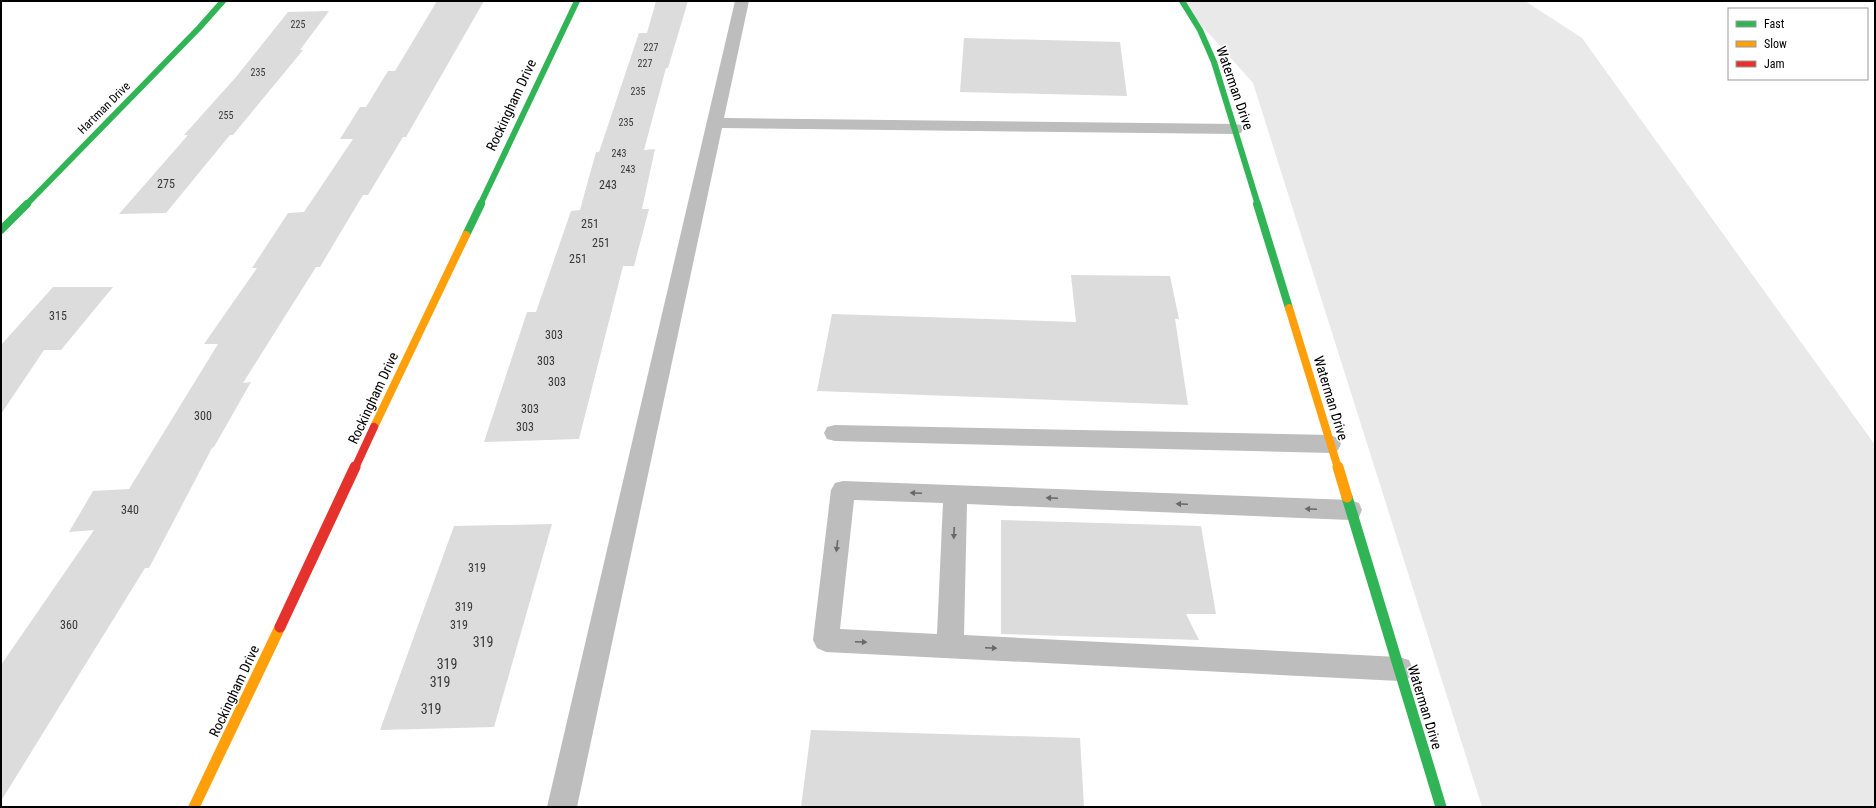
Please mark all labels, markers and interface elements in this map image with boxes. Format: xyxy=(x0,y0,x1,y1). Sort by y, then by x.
legend xyxy=(1728,8,1868,80)
text: Fast xyxy=(1764,17,1785,31)
house number: 225 xyxy=(291,19,305,30)
text: Slow xyxy=(1764,37,1787,51)
house number: 227 xyxy=(644,42,658,53)
street label: Waterman Drive xyxy=(1213,44,1257,132)
street label: Rockingham Drive xyxy=(483,56,539,153)
text: Jam xyxy=(1764,57,1785,71)
house number: 227 xyxy=(638,58,652,69)
house number: 235 xyxy=(251,67,265,78)
street label: Hartman Drive xyxy=(75,79,133,137)
house number: 235 xyxy=(631,86,645,97)
house number: 255 xyxy=(219,110,233,121)
house number: 235 xyxy=(619,117,633,128)
house number: 243 xyxy=(612,148,626,159)
house number: 243 xyxy=(621,164,635,175)
house number: 275 xyxy=(157,177,175,191)
house number: 243 xyxy=(599,178,617,192)
house number: 251 xyxy=(581,217,599,231)
house number: 251 xyxy=(592,236,610,250)
house number: 251 xyxy=(569,252,587,266)
house number: 315 xyxy=(49,309,67,323)
house number: 303 xyxy=(545,328,563,342)
street label: Rockingham Drive xyxy=(345,349,401,446)
house number: 303 xyxy=(537,354,555,368)
street label: Waterman Drive xyxy=(1311,354,1352,442)
house number: 303 xyxy=(548,375,566,389)
house number: 303 xyxy=(521,402,539,416)
house number: 300 xyxy=(194,409,212,423)
house number: 303 xyxy=(516,420,534,434)
one-way arrow xyxy=(910,489,922,496)
one-way arrow xyxy=(1046,495,1058,502)
one-way arrow xyxy=(1176,500,1188,507)
house number: 340 xyxy=(121,503,139,517)
one-way arrow xyxy=(1304,506,1317,512)
one-way arrow xyxy=(951,527,957,540)
one-way arrow xyxy=(833,540,840,552)
house number: 319 xyxy=(468,561,486,575)
house number: 319 xyxy=(455,600,473,614)
house number: 360 xyxy=(60,618,78,632)
house number: 319 xyxy=(450,618,468,632)
house number: 319 xyxy=(473,634,493,650)
one-way arrow xyxy=(855,638,867,645)
street label: Rockingham Drive xyxy=(206,642,262,739)
one-way arrow xyxy=(985,645,997,652)
house number: 319 xyxy=(437,656,457,672)
street label: Waterman Drive xyxy=(1405,663,1446,751)
house number: 319 xyxy=(430,674,450,690)
house number: 319 xyxy=(421,701,441,717)

